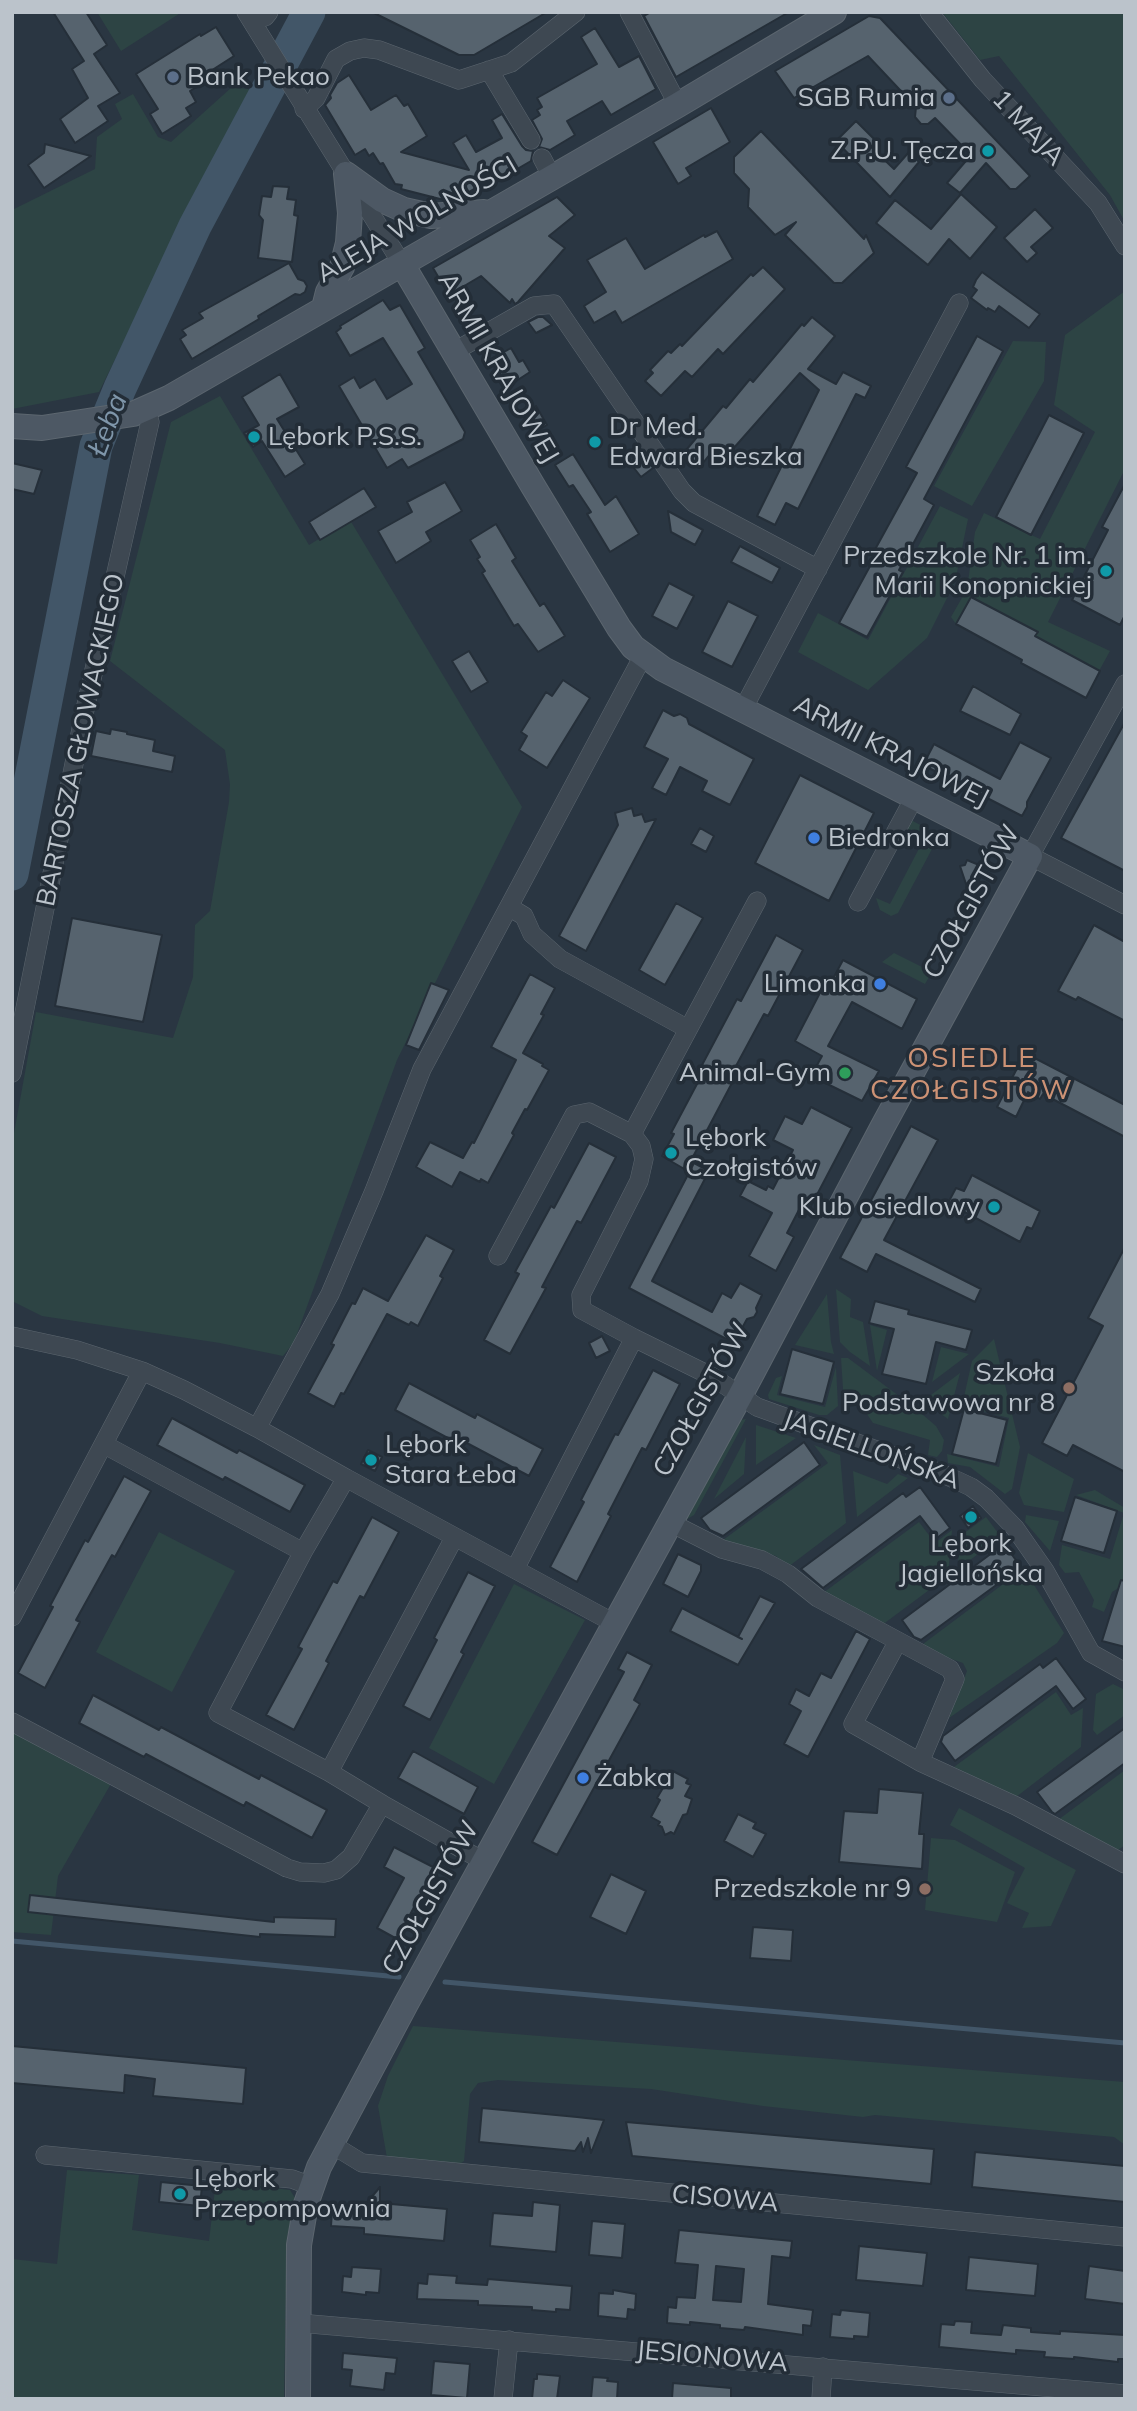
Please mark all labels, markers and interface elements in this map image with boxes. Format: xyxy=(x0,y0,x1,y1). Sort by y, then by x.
place label: Bank Pekao xyxy=(187,61,330,93)
marker: Bank Pekao xyxy=(165,69,181,85)
place label: SGB Rumia xyxy=(798,82,935,114)
street label: 1 MAJA xyxy=(985,84,1071,172)
marker: SGB Rumia xyxy=(941,90,957,106)
place label: Z.P.U. Tęcza xyxy=(830,135,974,167)
marker: Z.P.U. Tęcza xyxy=(980,143,996,159)
street label: ALEJA WOLNOŚCI xyxy=(311,150,523,290)
street label: ARMII KRAJOWEJ xyxy=(431,267,565,469)
water label: Łeba xyxy=(81,389,135,461)
place label: Dr Med. Edward Bieszka xyxy=(609,411,803,472)
place label: Lębork P.S.S. xyxy=(268,421,422,453)
marker: Lębork P.S.S. xyxy=(246,429,262,445)
marker: Dr Med. Edward Bieszka xyxy=(587,434,603,450)
place label: Przedszkole Nr. 1 im. Marii Konopnickiej xyxy=(843,540,1092,602)
marker: Przedszkole Nr. 1 im. Marii Konopnickiej xyxy=(1098,563,1114,579)
street label: BARTOSZA GŁOWACKIEGO xyxy=(30,571,132,909)
street label: ARMII KRAJOWEJ xyxy=(788,689,994,815)
street label: CZOŁGISTÓW xyxy=(917,820,1027,984)
place label: Biedronka xyxy=(828,822,950,854)
marker: Biedronka xyxy=(806,830,822,846)
place label: Limonka xyxy=(764,968,866,1000)
marker: Limonka xyxy=(872,976,888,992)
district label: OSIEDLE CZOŁGISTÓW xyxy=(871,1042,1073,1108)
place label: Animal-Gym xyxy=(679,1057,831,1089)
marker: Animal-Gym xyxy=(837,1065,853,1081)
place label: Lębork Czołgistów xyxy=(685,1122,817,1184)
marker: Lębork Czołgistów xyxy=(663,1145,679,1161)
place label: Klub osiedlowy xyxy=(799,1191,980,1223)
marker: Klub osiedlowy xyxy=(986,1199,1002,1215)
street label: CZOŁGISTÓW xyxy=(647,1318,757,1482)
place label: Szkoła Podstawowa nr 8 xyxy=(842,1357,1055,1418)
marker: Szkoła Podstawowa nr 8 xyxy=(1061,1380,1077,1396)
street label: JAGIELLOŃSKA xyxy=(778,1403,964,1497)
place label: Lębork Stara Łeba xyxy=(385,1429,517,1490)
marker: Lębork Stara Łeba xyxy=(363,1452,379,1468)
marker: Lębork Jagiellońska xyxy=(963,1509,979,1525)
place label: Lębork Jagiellońska xyxy=(899,1528,1043,1590)
place label: Żabka xyxy=(597,1762,672,1794)
marker: Żabka xyxy=(575,1770,591,1786)
street label: CZOŁGISTÓW xyxy=(376,1816,486,1980)
place label: Przedszkole nr 9 xyxy=(714,1873,911,1905)
marker: Przedszkole nr 9 xyxy=(917,1881,933,1897)
place label: Lębork Przepompownia xyxy=(194,2163,391,2224)
street label: CISOWA xyxy=(670,2179,780,2219)
marker: Lębork Przepompownia xyxy=(172,2186,188,2202)
street label: JESIONOWA xyxy=(635,2335,789,2379)

